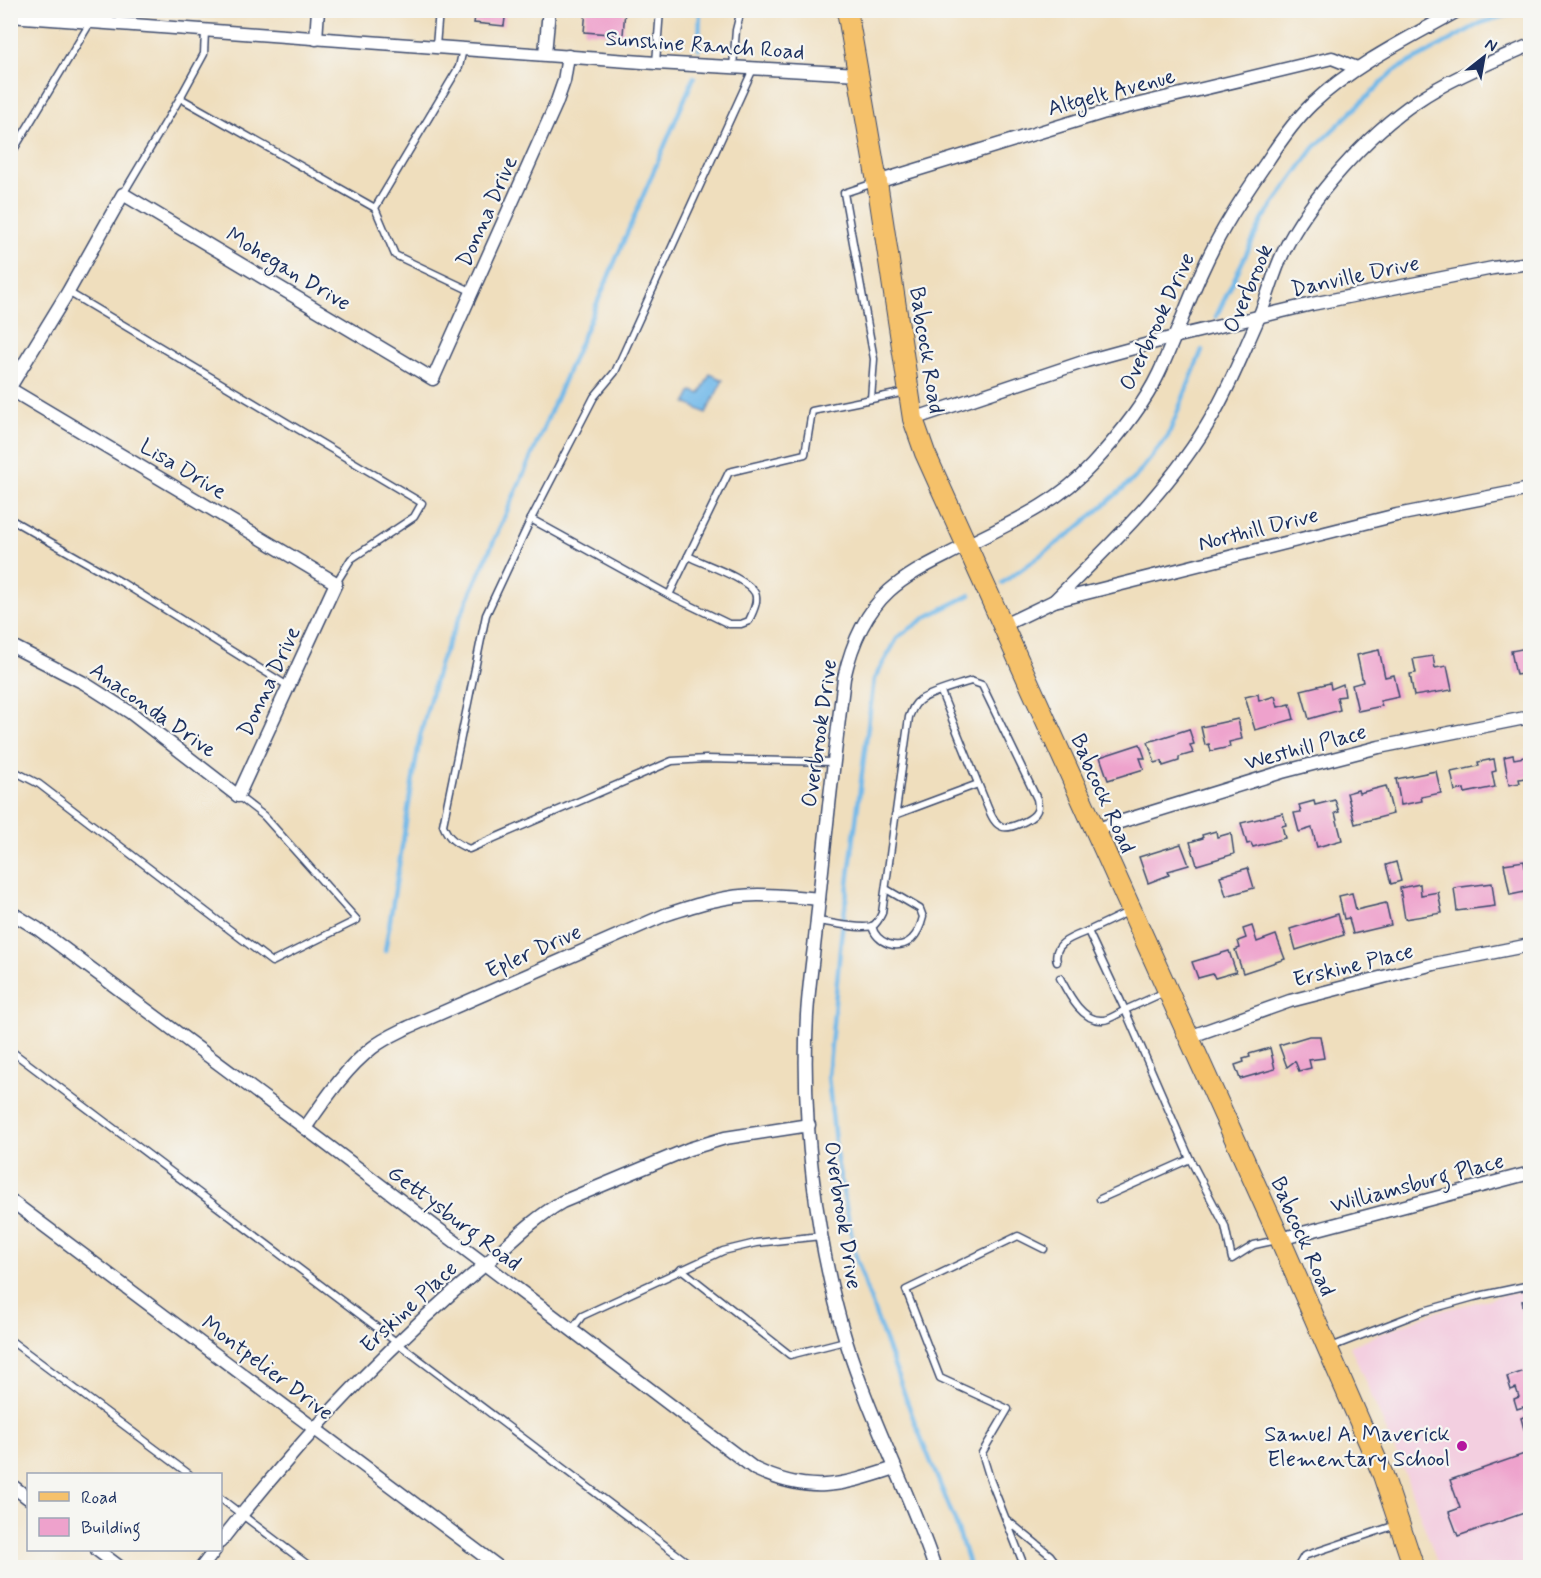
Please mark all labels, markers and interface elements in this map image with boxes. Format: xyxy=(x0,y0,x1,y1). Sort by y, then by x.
street label: Sunshine Ranch Road xyxy=(604,25,805,67)
north arrow xyxy=(1454,27,1514,87)
text: N xyxy=(1481,34,1501,57)
street label: Altgelt Avenue xyxy=(1044,62,1179,126)
street label: Donna Drive xyxy=(451,152,525,272)
street label: Mohegan Drive xyxy=(219,221,356,321)
street label: Overbrook xyxy=(1218,240,1280,337)
street label: Overbrook Drive xyxy=(1114,248,1202,395)
street label: Danville Drive xyxy=(1289,250,1422,304)
street label: Babcock Road xyxy=(902,285,950,416)
street label: Lisa Drive xyxy=(134,433,232,507)
street label: Northill Drive xyxy=(1195,501,1322,558)
street label: Donna Drive xyxy=(232,622,308,742)
street label: Anaconda Drive xyxy=(84,657,222,765)
street label: Overbrook Drive xyxy=(796,657,844,809)
street label: Westhill Place xyxy=(1241,718,1370,778)
street label: Babcock Road xyxy=(1063,730,1141,858)
street label: Epler Drive xyxy=(482,918,586,985)
street label: Erskine Place xyxy=(1290,937,1417,994)
street label: Overbrook Drive xyxy=(817,1139,868,1291)
street label: Williamsburg Place xyxy=(1328,1147,1508,1223)
street label: Gettysburg Road xyxy=(380,1159,526,1280)
street label: Babcock Road xyxy=(1263,1173,1341,1301)
street label: Erskine Place xyxy=(355,1255,464,1360)
street label: Montpelier Drive xyxy=(195,1310,339,1427)
place label: Samuel A. Maverick Elementary School xyxy=(1264,1421,1450,1474)
marker: Samuel A. Maverick Elementary School xyxy=(1455,1439,1469,1453)
legend xyxy=(27,1473,222,1551)
text: Road xyxy=(81,1486,117,1510)
text: Building xyxy=(81,1516,141,1542)

